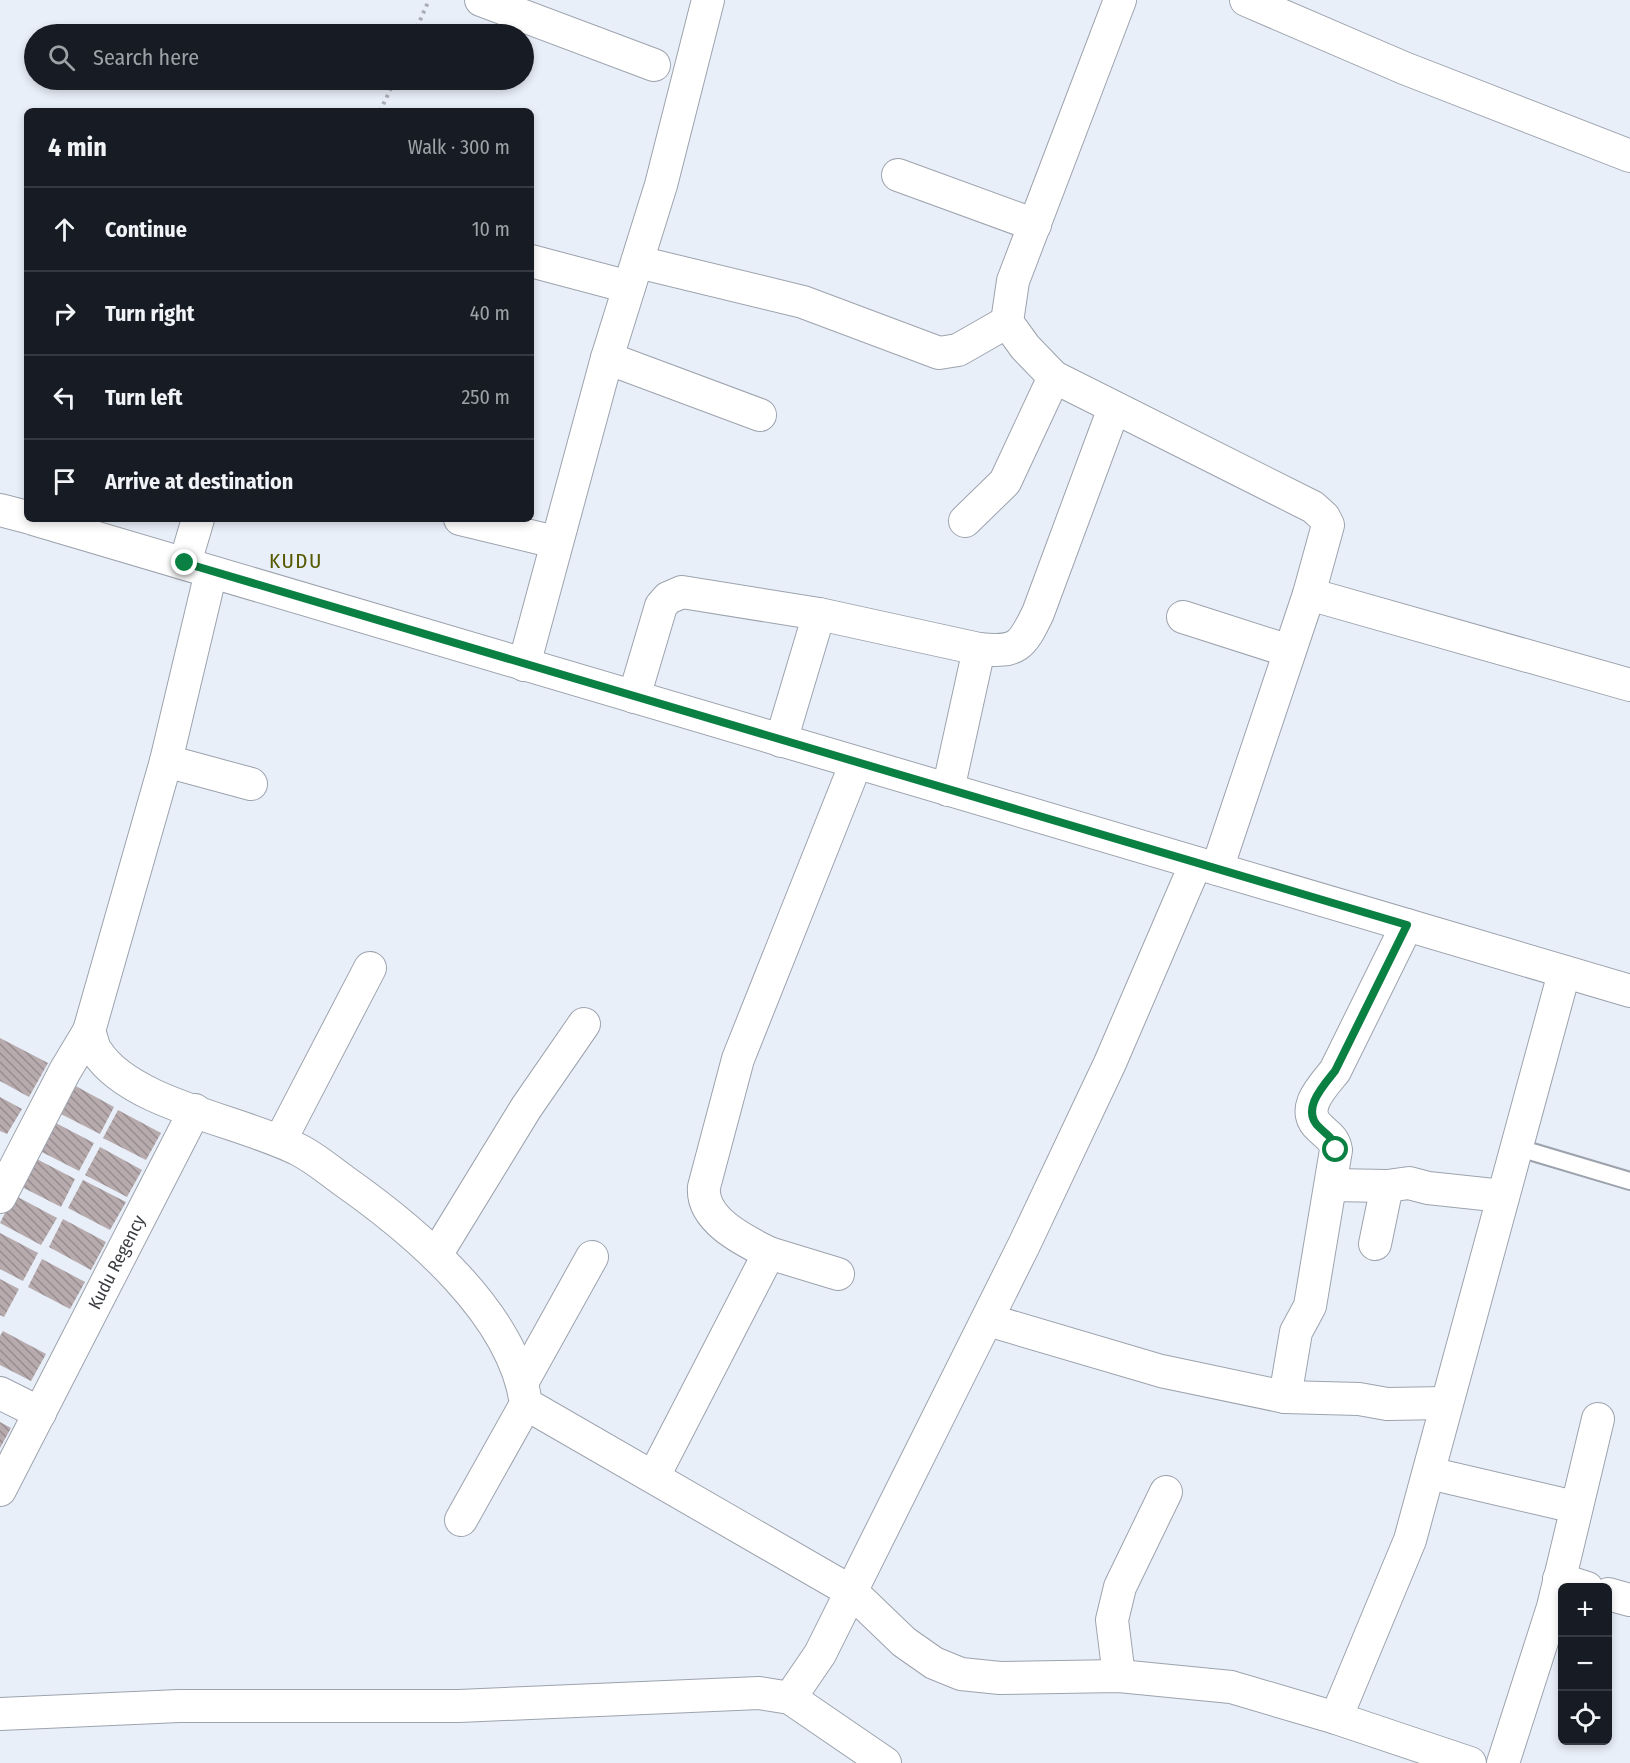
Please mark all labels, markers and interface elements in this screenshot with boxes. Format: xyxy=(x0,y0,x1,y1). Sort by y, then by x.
search box xyxy=(24,24,534,90)
icon: search xyxy=(45,41,78,74)
text: Search here xyxy=(93,44,199,71)
text: 4 min xyxy=(48,132,107,163)
text: Walk · 300 m xyxy=(408,135,510,159)
icon: ahead xyxy=(48,213,81,246)
text: Continue xyxy=(105,216,187,243)
text: 10 m xyxy=(472,217,510,241)
icon: right xyxy=(48,297,81,330)
text: Turn right xyxy=(105,300,194,327)
text: 40 m xyxy=(470,301,510,325)
icon: left xyxy=(48,381,81,414)
text: Turn left xyxy=(105,384,183,411)
text: 250 m xyxy=(462,385,510,409)
icon: arrive xyxy=(48,465,81,498)
text: Arrive at destination xyxy=(105,468,293,495)
district label: KUDU xyxy=(269,548,323,574)
route end xyxy=(171,549,197,575)
route start xyxy=(1322,1136,1348,1162)
street label: Kudu Regency xyxy=(84,1211,150,1313)
map controls xyxy=(1558,1583,1612,1745)
button: + xyxy=(1558,1583,1612,1637)
button: − xyxy=(1558,1637,1612,1691)
button: locate xyxy=(1558,1691,1612,1745)

